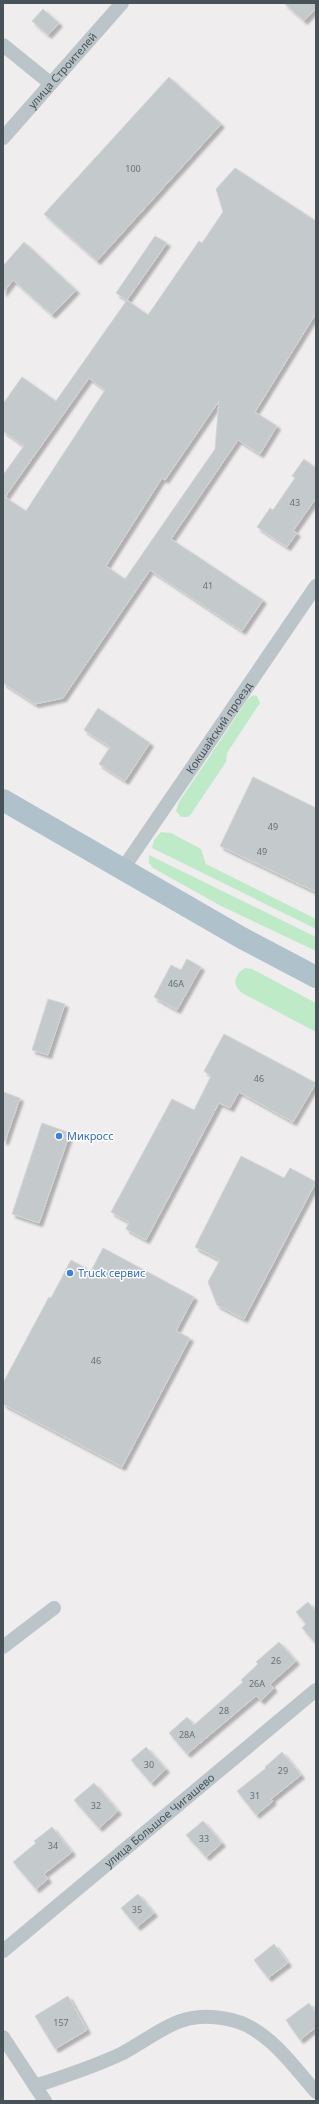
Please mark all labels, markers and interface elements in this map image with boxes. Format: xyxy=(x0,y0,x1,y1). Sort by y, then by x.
street label: улица Строителей xyxy=(24,29,100,111)
house number: 100 xyxy=(125,162,141,175)
house number: 43 xyxy=(290,496,300,509)
house number: 41 xyxy=(203,579,213,592)
street label: Кокшайский проезд xyxy=(182,679,255,776)
house number: 49 xyxy=(268,820,278,833)
house number: 49 xyxy=(257,845,267,858)
house number: 46А xyxy=(168,977,184,990)
house number: 46 xyxy=(254,1072,264,1085)
place label: Микросс xyxy=(67,1128,114,1143)
marker: Микросс xyxy=(54,1131,64,1141)
place label: Truck сервис xyxy=(78,1265,145,1280)
marker: Truck сервис xyxy=(65,1268,75,1278)
house number: 46 xyxy=(91,1354,101,1367)
house number: 26 xyxy=(271,1654,281,1667)
house number: 26А xyxy=(249,1677,265,1690)
house number: 28 xyxy=(219,1704,229,1717)
house number: 28А xyxy=(179,1728,195,1741)
house number: 30 xyxy=(144,1758,154,1771)
house number: 29 xyxy=(278,1764,288,1777)
street label: улица Большое Чигашево xyxy=(101,1770,218,1870)
house number: 31 xyxy=(250,1789,260,1802)
house number: 32 xyxy=(91,1799,101,1812)
house number: 33 xyxy=(199,1832,209,1845)
house number: 34 xyxy=(48,1839,58,1852)
house number: 35 xyxy=(132,1903,142,1916)
house number: 157 xyxy=(53,2016,69,2029)

